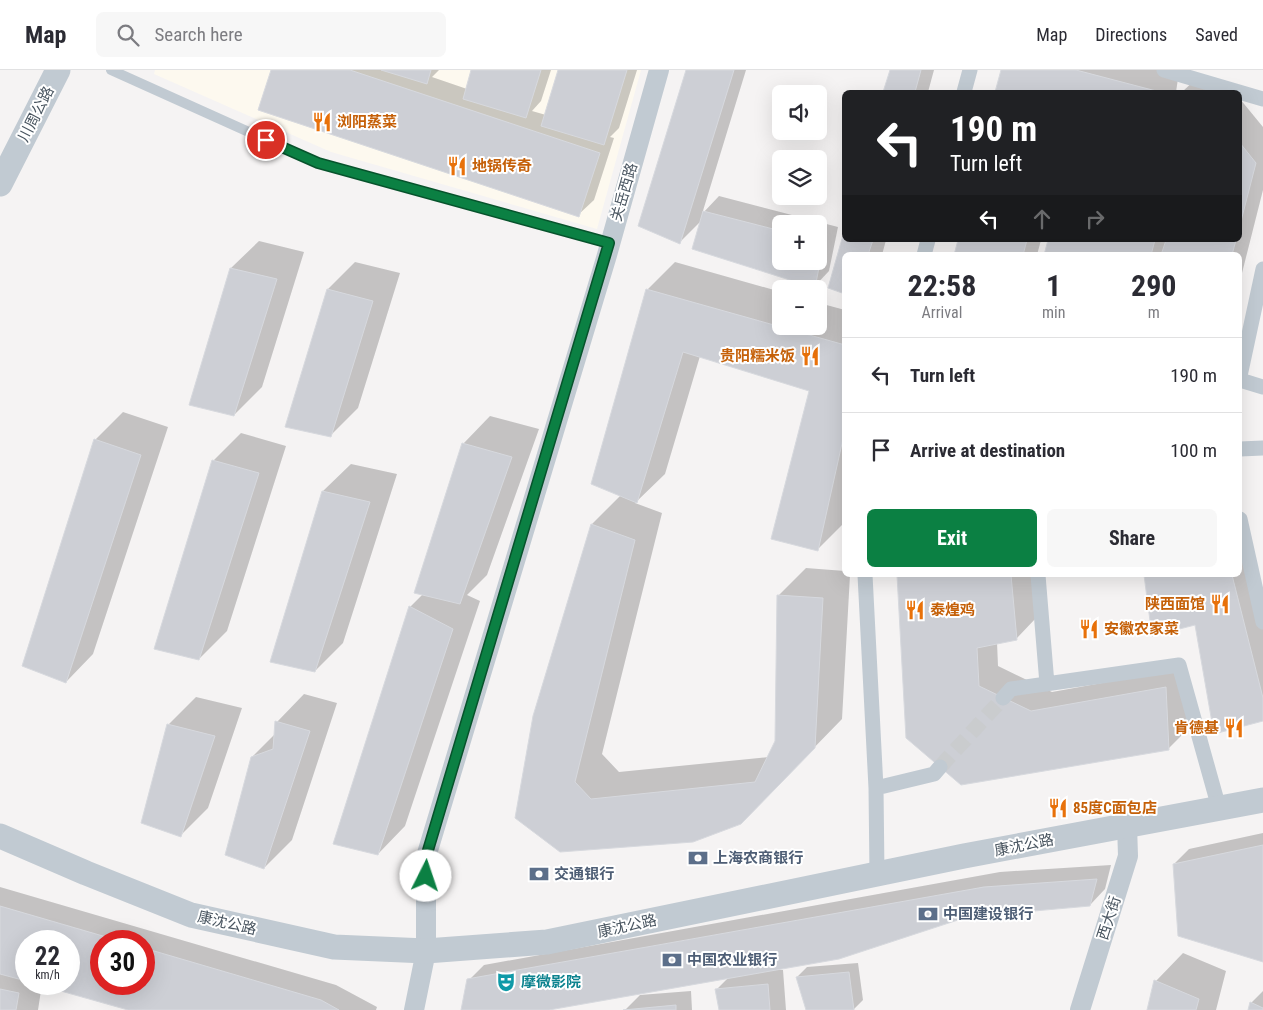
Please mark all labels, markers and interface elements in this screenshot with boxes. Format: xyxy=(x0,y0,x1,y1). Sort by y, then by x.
search box xyxy=(96,12,446,57)
text: Map xyxy=(25,21,66,49)
icon: search xyxy=(114,21,142,49)
text: Search here xyxy=(154,23,243,46)
text: Map xyxy=(1036,24,1067,45)
text: Directions xyxy=(1095,24,1167,45)
text: Saved xyxy=(1195,24,1238,45)
street label: 川周公路 xyxy=(14,83,58,145)
map controls xyxy=(772,85,827,335)
button: sound xyxy=(772,85,827,140)
text: 190 m xyxy=(950,109,1037,150)
icon: left xyxy=(867,110,932,175)
restaurant icon: 浏阳蒸菜 xyxy=(311,111,333,133)
place label: 浏阳蒸菜 xyxy=(337,113,397,131)
pin xyxy=(245,119,287,161)
icon: arrive xyxy=(252,126,280,154)
button: layers xyxy=(772,150,827,205)
text: Turn left xyxy=(950,151,1022,176)
restaurant icon: 地锅传奇 xyxy=(446,155,468,177)
place label: 地锅传奇 xyxy=(472,157,532,175)
street label: 关岳西路 xyxy=(607,161,641,223)
icon: left xyxy=(975,205,1003,233)
icon: ahead xyxy=(1028,205,1056,233)
icon: right xyxy=(1081,205,1109,233)
button: + xyxy=(772,215,827,270)
text: 22:58 xyxy=(908,268,976,303)
text: 1 xyxy=(1046,268,1061,303)
text: 290 xyxy=(1131,268,1176,303)
button: − xyxy=(772,280,827,335)
text: Arrival xyxy=(922,303,962,322)
text: min xyxy=(1042,303,1065,322)
text: m xyxy=(1148,303,1160,322)
restaurant icon: 贵阳糯米饭 xyxy=(799,345,821,367)
place label: 贵阳糯米饭 xyxy=(720,347,795,365)
icon: left xyxy=(867,361,895,389)
text: Turn left xyxy=(910,364,975,387)
text: 190 m xyxy=(1170,364,1217,387)
icon: arrive xyxy=(867,436,895,464)
text: Arrive at destination xyxy=(910,439,1065,462)
text: 100 m xyxy=(1170,439,1217,462)
button: Exit xyxy=(867,509,1037,567)
button: Share xyxy=(1047,509,1217,567)
restaurant icon: 陕西面馆 xyxy=(1209,593,1231,615)
place label: 陕西面馆 xyxy=(1145,595,1205,613)
restaurant icon: 泰煌鸡 xyxy=(904,599,926,621)
place label: 泰煌鸡 xyxy=(930,601,975,619)
restaurant icon: 安徽农家菜 xyxy=(1078,618,1100,640)
place label: 安徽农家菜 xyxy=(1104,620,1179,638)
restaurant icon: 肯德基 xyxy=(1223,717,1245,739)
place label: 肯德基 xyxy=(1174,719,1219,737)
restaurant icon: 85度C面包店 xyxy=(1047,797,1069,819)
place label: 85度C面包店 xyxy=(1073,799,1157,817)
street label: 康沈公路 xyxy=(993,830,1055,860)
bank icon: 上海农商银行 xyxy=(687,847,709,869)
position arrow xyxy=(399,849,451,901)
place label: 上海农商银行 xyxy=(713,849,803,867)
bank icon: 交通银行 xyxy=(528,863,550,885)
place label: 交通银行 xyxy=(554,865,614,883)
street label: 西大街 xyxy=(1093,894,1125,942)
bank icon: 中国建设银行 xyxy=(917,903,939,925)
place label: 中国建设银行 xyxy=(943,905,1033,923)
street label: 康沈公路 xyxy=(196,907,258,939)
street label: 康沈公路 xyxy=(596,911,658,941)
speed limit sign: 30 xyxy=(90,930,155,995)
text: 22 xyxy=(35,942,60,971)
bank icon: 中国农业银行 xyxy=(661,949,683,971)
place label: 中国农业银行 xyxy=(687,951,777,969)
text: km/h xyxy=(35,968,60,982)
theatre icon: 摩微影院 xyxy=(495,971,517,993)
place label: 摩微影院 xyxy=(521,973,581,991)

